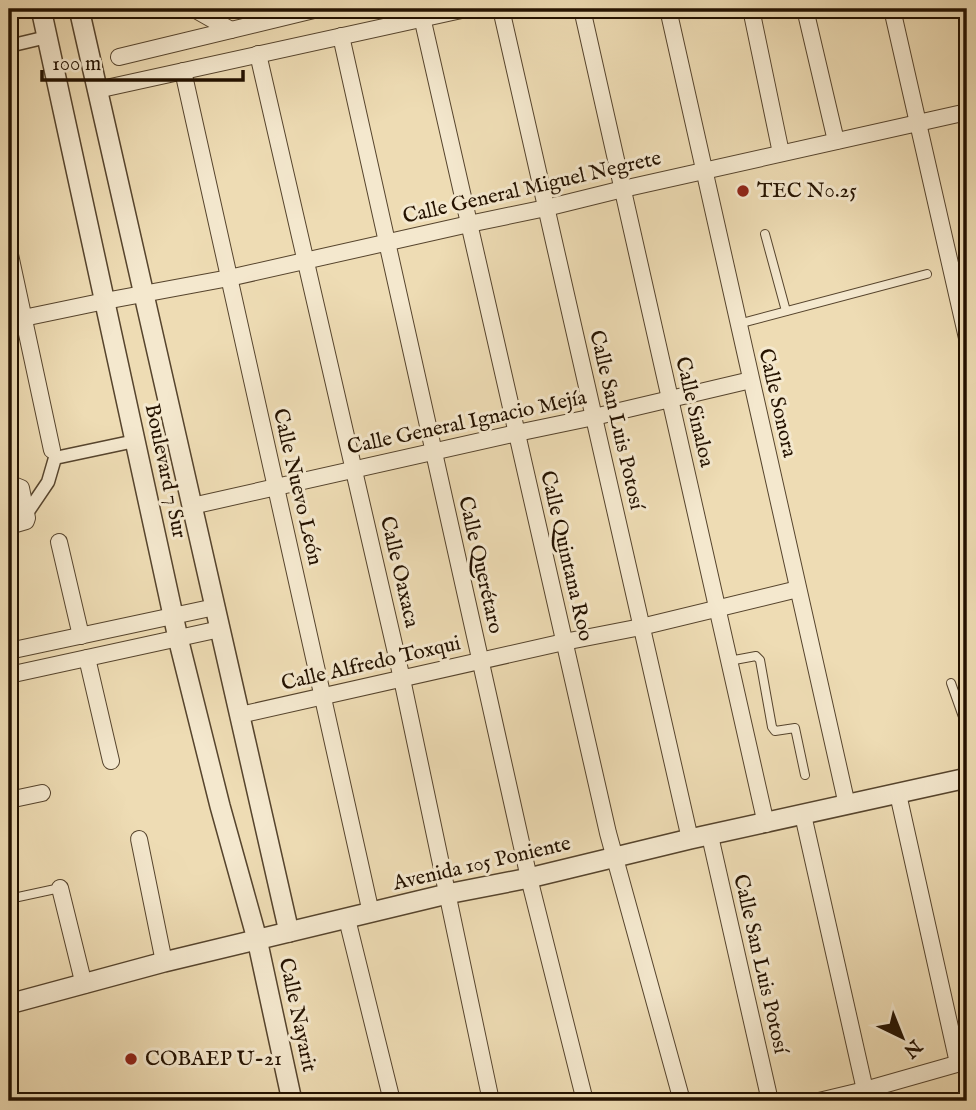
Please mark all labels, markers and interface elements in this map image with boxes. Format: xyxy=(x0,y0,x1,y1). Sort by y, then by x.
scale bar xyxy=(42,38,243,82)
text: 100 m xyxy=(52,51,101,78)
street label: Calle General Miguel Negrete xyxy=(400,145,664,231)
place label: TEC N0.25 xyxy=(757,178,857,205)
marker: TEC N0.25 xyxy=(735,183,751,199)
street label: Calle San Luis Potosí xyxy=(582,328,650,514)
street label: Calle Sonora xyxy=(751,346,803,461)
street label: Calle Sinaloa xyxy=(668,354,720,471)
street label: Calle General Ignacio Mejía xyxy=(345,384,590,462)
street label: Boulevard 7 Sur xyxy=(138,401,192,541)
street label: Calle Nuevo León xyxy=(266,406,328,568)
street label: Calle Quintana Roo xyxy=(533,468,599,644)
street label: Calle Querétaro xyxy=(451,494,509,636)
street label: Calle Oaxaca xyxy=(373,514,425,631)
street label: Calle Alfredo Toxqui xyxy=(279,630,463,698)
street label: Avenida 105 Poniente xyxy=(389,830,574,898)
street label: Calle San Luis Potosí xyxy=(726,872,794,1058)
street label: Calle Nayarit xyxy=(272,956,322,1074)
north arrow xyxy=(867,1002,937,1072)
text: N xyxy=(898,1033,927,1063)
place label: COBAEP U-21 xyxy=(145,1046,282,1073)
marker: COBAEP U-21 xyxy=(123,1051,139,1067)

